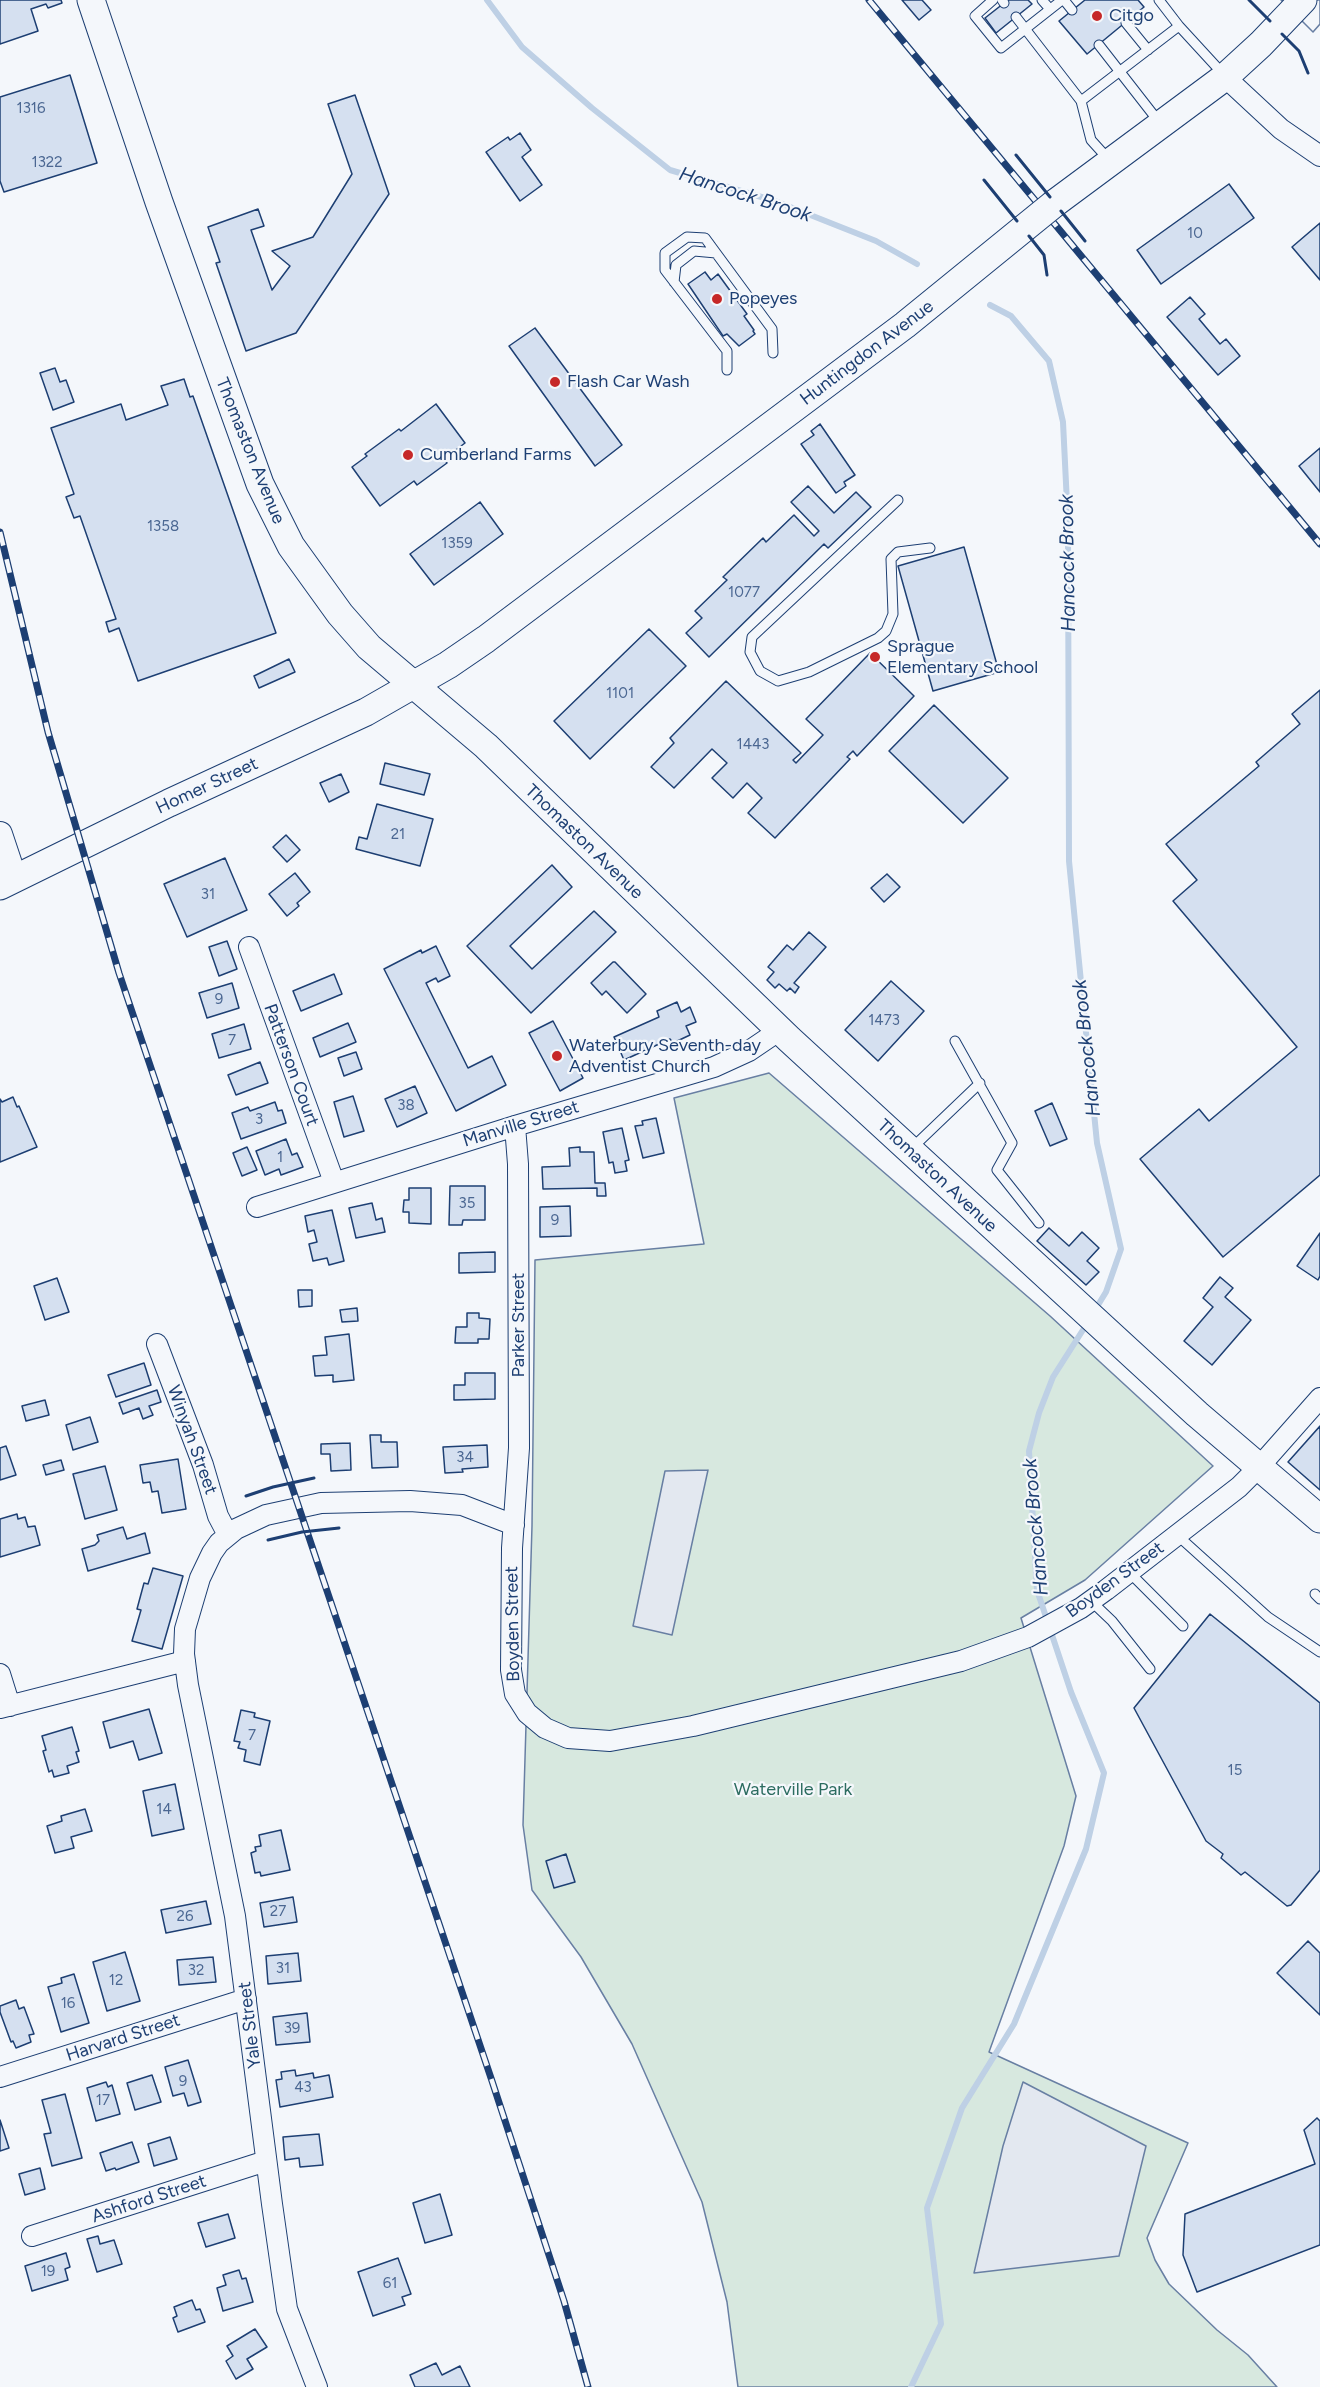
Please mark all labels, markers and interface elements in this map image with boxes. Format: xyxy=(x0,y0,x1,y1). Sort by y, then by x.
place label: Citgo xyxy=(1109,5,1154,27)
marker: Citgo xyxy=(1090,9,1104,23)
house number: 1316 xyxy=(16,100,46,118)
house number: 1322 xyxy=(31,154,63,172)
water label: Hancock Brook xyxy=(676,162,814,228)
house number: 10 xyxy=(1187,225,1203,243)
place label: Popeyes xyxy=(729,288,797,310)
marker: Popeyes xyxy=(710,292,724,306)
street label: Huntingdon Avenue xyxy=(796,296,938,410)
place label: Flash Car Wash xyxy=(567,371,690,393)
street label: Thomaston Avenue xyxy=(211,375,289,527)
marker: Flash Car Wash xyxy=(548,375,562,389)
place label: Cumberland Farms xyxy=(420,444,572,466)
marker: Cumberland Farms xyxy=(401,448,415,462)
water label: Hancock Brook xyxy=(1055,494,1081,632)
house number: 1358 xyxy=(147,518,179,536)
house number: 1359 xyxy=(441,535,473,553)
house number: 1077 xyxy=(728,584,760,602)
place label: Sprague Elementary School xyxy=(887,636,1038,678)
marker: Sprague Elementary School xyxy=(868,650,882,664)
house number: 1101 xyxy=(606,685,634,703)
house number: 1443 xyxy=(737,736,769,754)
street label: Homer Street xyxy=(153,753,261,819)
street label: Thomaston Avenue xyxy=(520,780,648,904)
house number: 21 xyxy=(391,826,405,844)
house number: 31 xyxy=(201,886,215,904)
water label: Hancock Brook xyxy=(1068,978,1106,1118)
house number: 9 xyxy=(215,991,223,1009)
street label: Patterson Court xyxy=(259,1001,323,1129)
house number: 1473 xyxy=(868,1012,900,1030)
house number: 7 xyxy=(228,1032,236,1050)
place label: Waterbury Seventh-day Adventist Church xyxy=(569,1035,761,1078)
marker: Waterbury Seventh-day Adventist Church xyxy=(550,1049,564,1063)
street label: Manville Street xyxy=(460,1096,582,1152)
house number: 38 xyxy=(397,1097,415,1115)
house number: 3 xyxy=(255,1111,263,1129)
street label: Thomaston Avenue xyxy=(873,1115,1001,1237)
house number: 1 xyxy=(277,1149,283,1167)
house number: 35 xyxy=(459,1195,475,1213)
house number: 9 xyxy=(551,1212,559,1230)
street label: Parker Street xyxy=(508,1273,530,1377)
street label: Winyah Street xyxy=(162,1382,222,1498)
house number: 34 xyxy=(456,1449,474,1467)
water label: Hancock Brook xyxy=(1018,1457,1054,1597)
street label: Boyden Street xyxy=(1062,1537,1168,1623)
street label: Boyden Street xyxy=(501,1566,525,1682)
house number: 7 xyxy=(248,1727,256,1745)
house number: 15 xyxy=(1228,1762,1242,1780)
park label: Waterville Park xyxy=(734,1779,852,1801)
house number: 14 xyxy=(156,1801,172,1819)
house number: 27 xyxy=(270,1903,286,1921)
house number: 26 xyxy=(177,1908,193,1926)
house number: 31 xyxy=(276,1960,290,1978)
house number: 32 xyxy=(188,1962,204,1980)
house number: 12 xyxy=(109,1972,123,1990)
street label: Yale Street xyxy=(234,1980,266,2070)
house number: 16 xyxy=(61,1995,75,2013)
street label: Harvard Street xyxy=(63,2009,183,2067)
house number: 39 xyxy=(284,2020,300,2038)
house number: 9 xyxy=(179,2073,187,2091)
house number: 43 xyxy=(294,2079,312,2097)
house number: 17 xyxy=(96,2092,110,2110)
street label: Ashford Street xyxy=(89,2170,209,2228)
house number: 19 xyxy=(41,2263,55,2281)
house number: 61 xyxy=(383,2275,397,2293)

